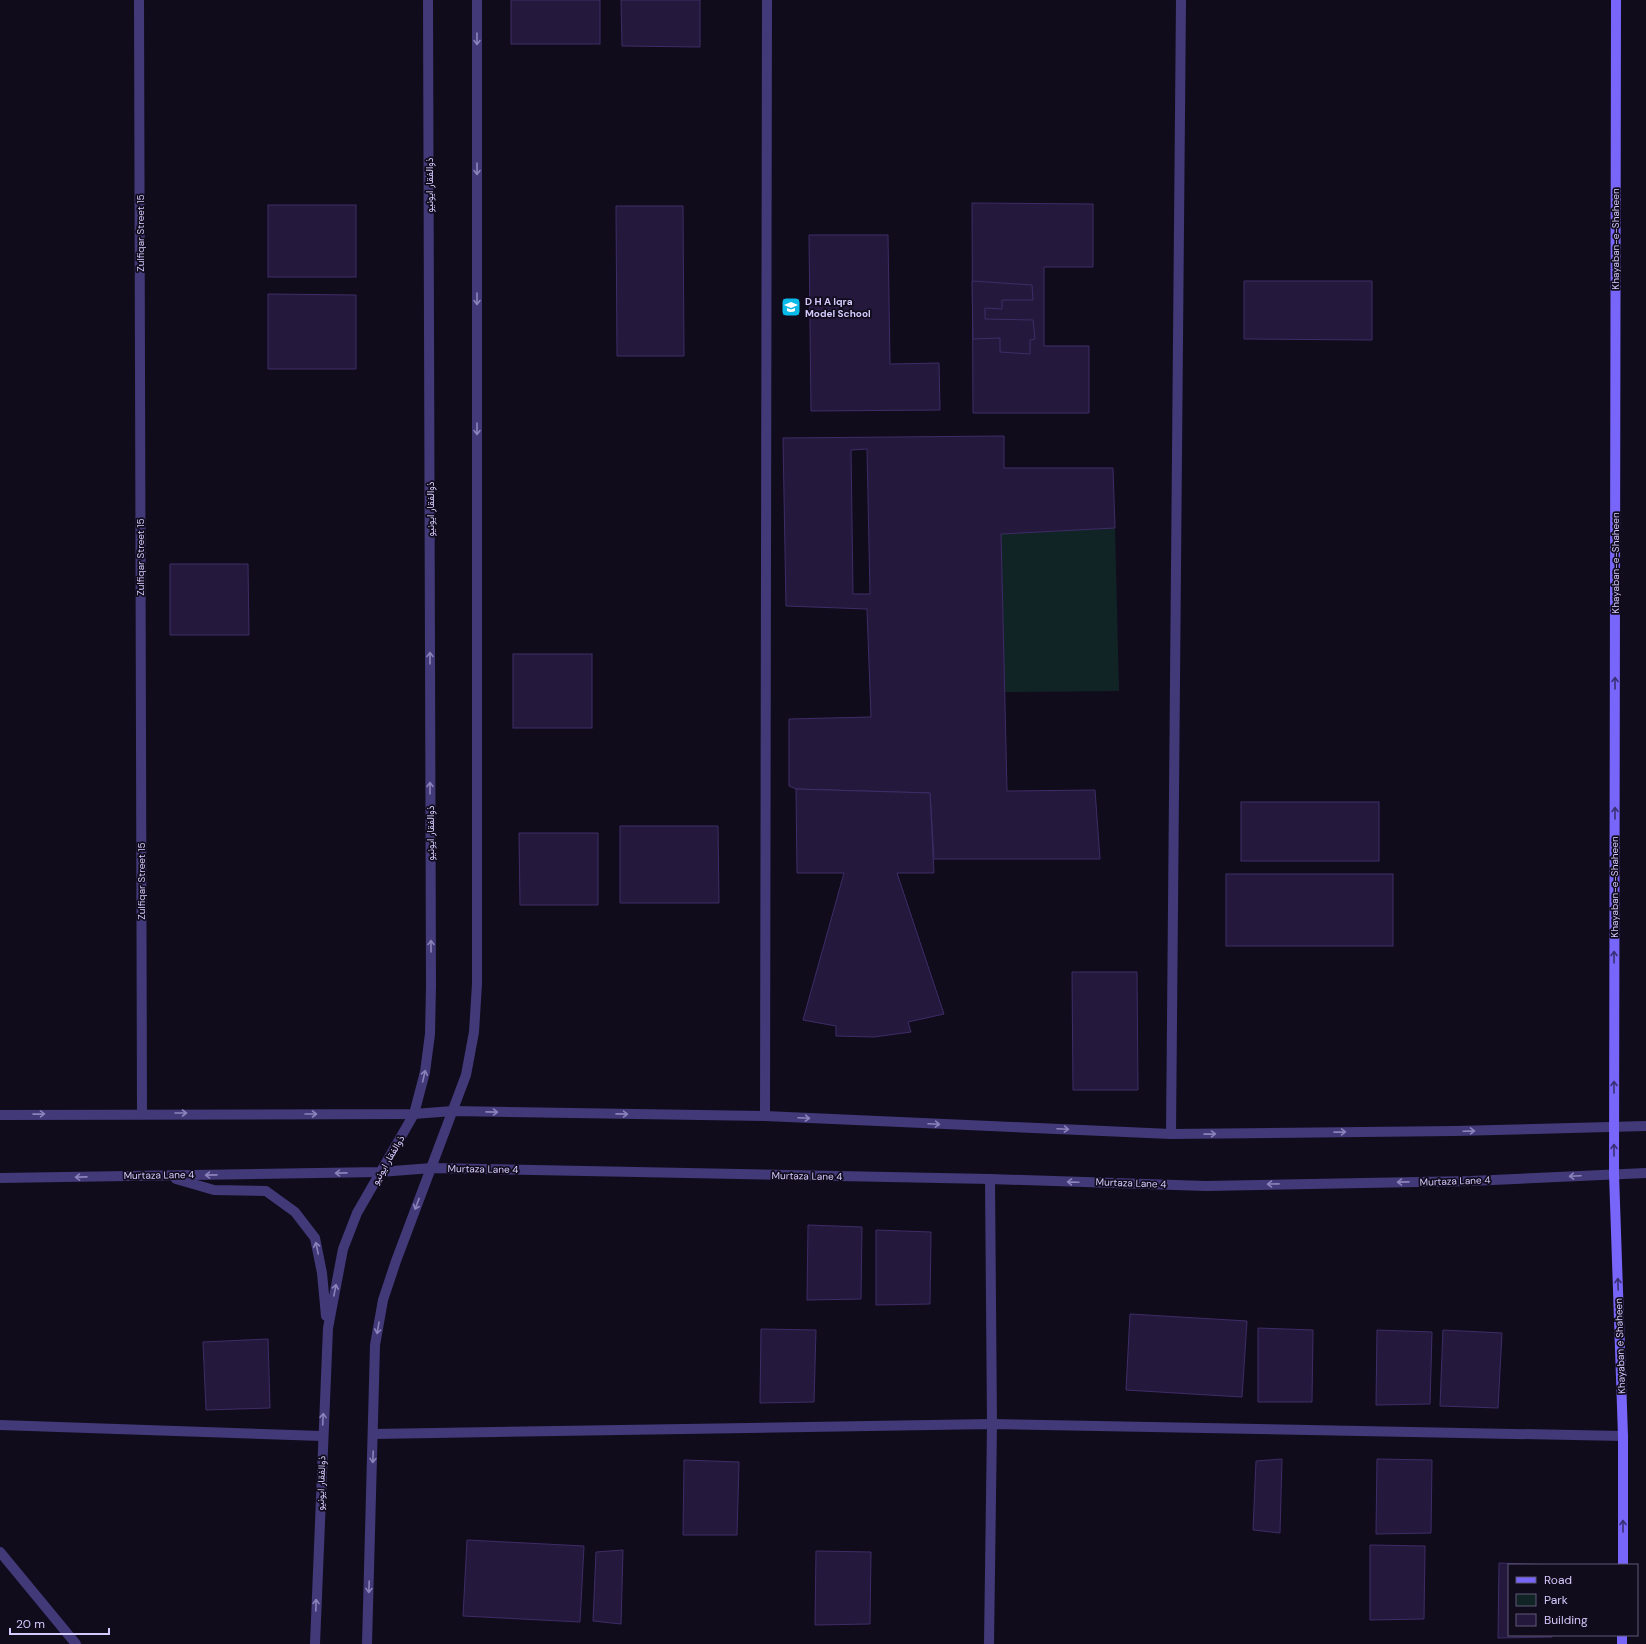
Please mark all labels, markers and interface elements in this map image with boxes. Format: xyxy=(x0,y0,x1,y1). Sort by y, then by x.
one-way arrow xyxy=(473,32,481,45)
street label: ذوالفقار ایونیو xyxy=(423,157,436,212)
one-way arrow xyxy=(473,162,481,175)
street label: Khayaban-e-Shaheen xyxy=(1609,188,1622,290)
street label: Zulfiqar Street 15 xyxy=(134,194,147,272)
one-way arrow xyxy=(473,292,481,305)
place label: D H A Iqra Model School xyxy=(805,295,871,320)
school or university icon: D H A Iqra Model School xyxy=(780,296,802,318)
one-way arrow xyxy=(473,422,481,435)
street label: ذوالفقار ایونیو xyxy=(424,481,437,536)
street label: Khayaban-e-Shaheen xyxy=(1609,512,1622,614)
street label: Zulfiqar Street 15 xyxy=(134,518,147,596)
one-way arrow xyxy=(426,652,434,665)
one-way arrow xyxy=(1611,677,1619,690)
one-way arrow xyxy=(426,782,434,795)
street label: ذوالفقار ایونیو xyxy=(424,805,437,860)
one-way arrow xyxy=(1611,807,1619,820)
street label: Khayaban-e-Shaheen xyxy=(1608,836,1621,938)
street label: Zulfiqar Street 15 xyxy=(135,842,148,920)
one-way arrow xyxy=(427,940,435,953)
one-way arrow xyxy=(1610,951,1618,964)
one-way arrow xyxy=(420,1070,428,1083)
one-way arrow xyxy=(1610,1081,1618,1094)
one-way arrow xyxy=(485,1108,498,1116)
one-way arrow xyxy=(174,1109,187,1117)
one-way arrow xyxy=(32,1110,45,1118)
one-way arrow xyxy=(304,1110,317,1117)
one-way arrow xyxy=(615,1110,628,1118)
one-way arrow xyxy=(797,1114,810,1121)
one-way arrow xyxy=(927,1120,940,1127)
one-way arrow xyxy=(1056,1126,1069,1133)
one-way arrow xyxy=(1463,1127,1476,1135)
one-way arrow xyxy=(1333,1129,1346,1136)
one-way arrow xyxy=(1203,1130,1216,1138)
street label: ذوالفقار ایونیو xyxy=(369,1133,407,1187)
one-way arrow xyxy=(1610,1144,1618,1157)
street label: Murtaza Lane 4 xyxy=(448,1162,518,1176)
street label: Murtaza Lane 4 xyxy=(124,1168,194,1182)
one-way arrow xyxy=(335,1169,348,1177)
street label: Murtaza Lane 4 xyxy=(772,1169,842,1183)
one-way arrow xyxy=(205,1171,218,1178)
one-way arrow xyxy=(1569,1172,1582,1179)
one-way arrow xyxy=(75,1173,88,1181)
street label: Murtaza Lane 4 xyxy=(1419,1173,1491,1189)
street label: Murtaza Lane 4 xyxy=(1095,1175,1167,1191)
one-way arrow xyxy=(1067,1178,1080,1185)
one-way arrow xyxy=(1397,1179,1410,1186)
one-way arrow xyxy=(1267,1181,1280,1188)
one-way arrow xyxy=(413,1198,421,1210)
one-way arrow xyxy=(312,1242,320,1255)
one-way arrow xyxy=(1614,1278,1622,1291)
one-way arrow xyxy=(331,1284,339,1297)
street label: Khayaban e Shaheen xyxy=(1612,1298,1628,1394)
one-way arrow xyxy=(374,1321,382,1334)
one-way arrow xyxy=(320,1413,327,1426)
one-way arrow xyxy=(369,1450,377,1463)
street label: ذوالفقار ایونیو xyxy=(314,1455,328,1511)
one-way arrow xyxy=(1619,1520,1627,1533)
legend xyxy=(1508,1564,1638,1636)
text: Road xyxy=(1544,1572,1572,1588)
one-way arrow xyxy=(365,1580,372,1593)
text: Park xyxy=(1544,1592,1568,1608)
one-way arrow xyxy=(312,1599,320,1612)
scale bar xyxy=(10,1610,109,1636)
text: Building xyxy=(1544,1612,1588,1628)
text: 20 m xyxy=(16,1616,45,1632)

